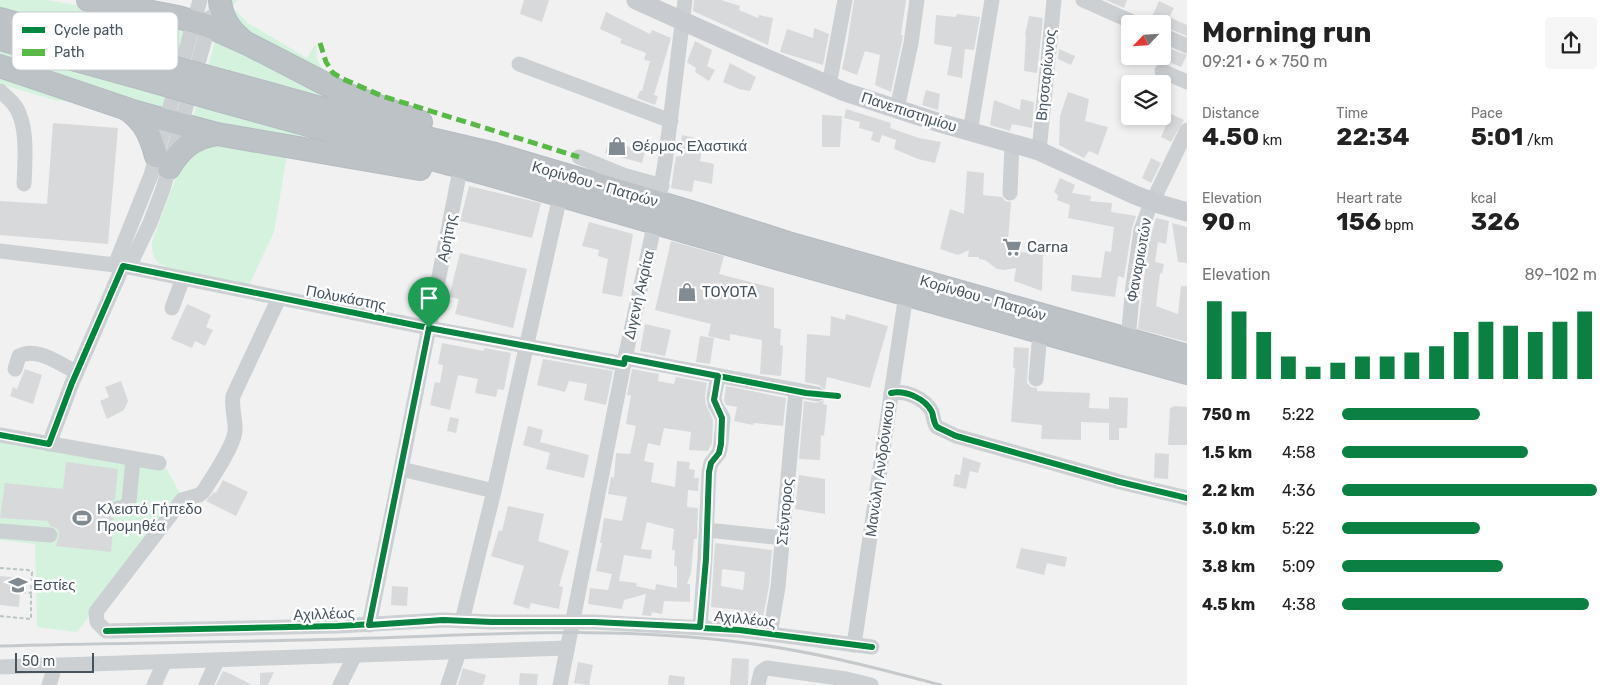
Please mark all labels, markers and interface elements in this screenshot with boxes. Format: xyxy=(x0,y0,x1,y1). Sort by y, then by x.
legend xyxy=(12,12,178,70)
north arrow xyxy=(1121,15,1171,65)
map controls xyxy=(1121,15,1171,125)
text: Morning run xyxy=(1202,16,1371,49)
button: share xyxy=(1545,17,1597,69)
text: Cycle path xyxy=(54,22,123,39)
street label: Βησσαρίωνος xyxy=(1032,28,1060,122)
text: Path xyxy=(54,44,85,61)
text: 09:21 · 6 × 750 m xyxy=(1202,52,1328,71)
button: layers xyxy=(1121,75,1171,125)
street label: Πανεπιστημίου xyxy=(859,88,959,136)
text: Distance xyxy=(1202,105,1259,122)
text: Time xyxy=(1336,105,1368,122)
text: Pace xyxy=(1471,105,1503,122)
text: 4.50 xyxy=(1202,122,1259,151)
text: 22:34 xyxy=(1336,122,1410,151)
text: 5:01 xyxy=(1471,122,1524,151)
text: km xyxy=(1259,132,1282,149)
text: /km xyxy=(1524,132,1553,149)
shop icon: Θέρμος Ελαστικά xyxy=(606,135,628,157)
place label: Θέρμος Ελαστικά xyxy=(632,137,748,155)
street label: Κορίνθου - Πατρών xyxy=(530,157,660,211)
text: Elevation xyxy=(1202,190,1262,207)
text: Heart rate xyxy=(1336,190,1402,207)
text: kcal xyxy=(1471,190,1496,207)
text: 90 xyxy=(1202,207,1235,236)
text: 156 xyxy=(1336,207,1381,236)
text: 326 xyxy=(1471,207,1520,236)
street label: Αρήτης xyxy=(434,213,460,263)
street label: Φαναριωτών xyxy=(1123,217,1155,303)
text: m xyxy=(1235,217,1251,234)
text: bpm xyxy=(1381,217,1414,234)
supermarket icon: Carna xyxy=(1001,236,1023,258)
place label: Carna xyxy=(1027,238,1068,256)
street label: Διγενή Ακρίτα xyxy=(620,248,658,341)
text: Elevation xyxy=(1202,265,1271,284)
text: 89–102 m xyxy=(1524,265,1597,284)
street label: Κορίνθου - Πατρών xyxy=(918,271,1048,325)
pin xyxy=(408,277,450,328)
street label: Πολυκάστης xyxy=(305,281,387,315)
shop icon: TOYOTA xyxy=(676,281,698,303)
place label: TOYOTA xyxy=(702,283,757,301)
icon: arrive xyxy=(415,284,443,312)
street label: Μανώλη Ανδρόνικου xyxy=(862,400,898,538)
text: 750 m xyxy=(1202,405,1250,424)
text: 5:22 xyxy=(1282,405,1314,424)
text: 1.5 km xyxy=(1202,443,1252,462)
text: 4:58 xyxy=(1282,443,1316,462)
street label: Στέντορος xyxy=(773,478,797,546)
text: 2.2 km xyxy=(1202,481,1255,500)
text: 4:36 xyxy=(1282,481,1315,500)
place label: Κλειστό Γήπεδο Προμηθέα xyxy=(97,500,202,535)
sports icon: Κλειστό Γήπεδο Προμηθέα xyxy=(71,507,93,529)
text: 3.0 km xyxy=(1202,519,1255,538)
text: 5:22 xyxy=(1282,519,1314,538)
text: 3.8 km xyxy=(1202,557,1255,576)
text: 5:09 xyxy=(1282,557,1315,576)
school or university icon: Εστίες xyxy=(7,574,29,596)
place label: Εστίες xyxy=(33,576,75,594)
text: 4.5 km xyxy=(1202,595,1255,614)
text: 4:38 xyxy=(1282,595,1316,614)
street label: Αχιλλέως xyxy=(293,604,355,624)
street label: Αχιλλέως xyxy=(713,607,777,631)
scale bar xyxy=(15,650,94,673)
text: 50 m xyxy=(22,653,55,670)

